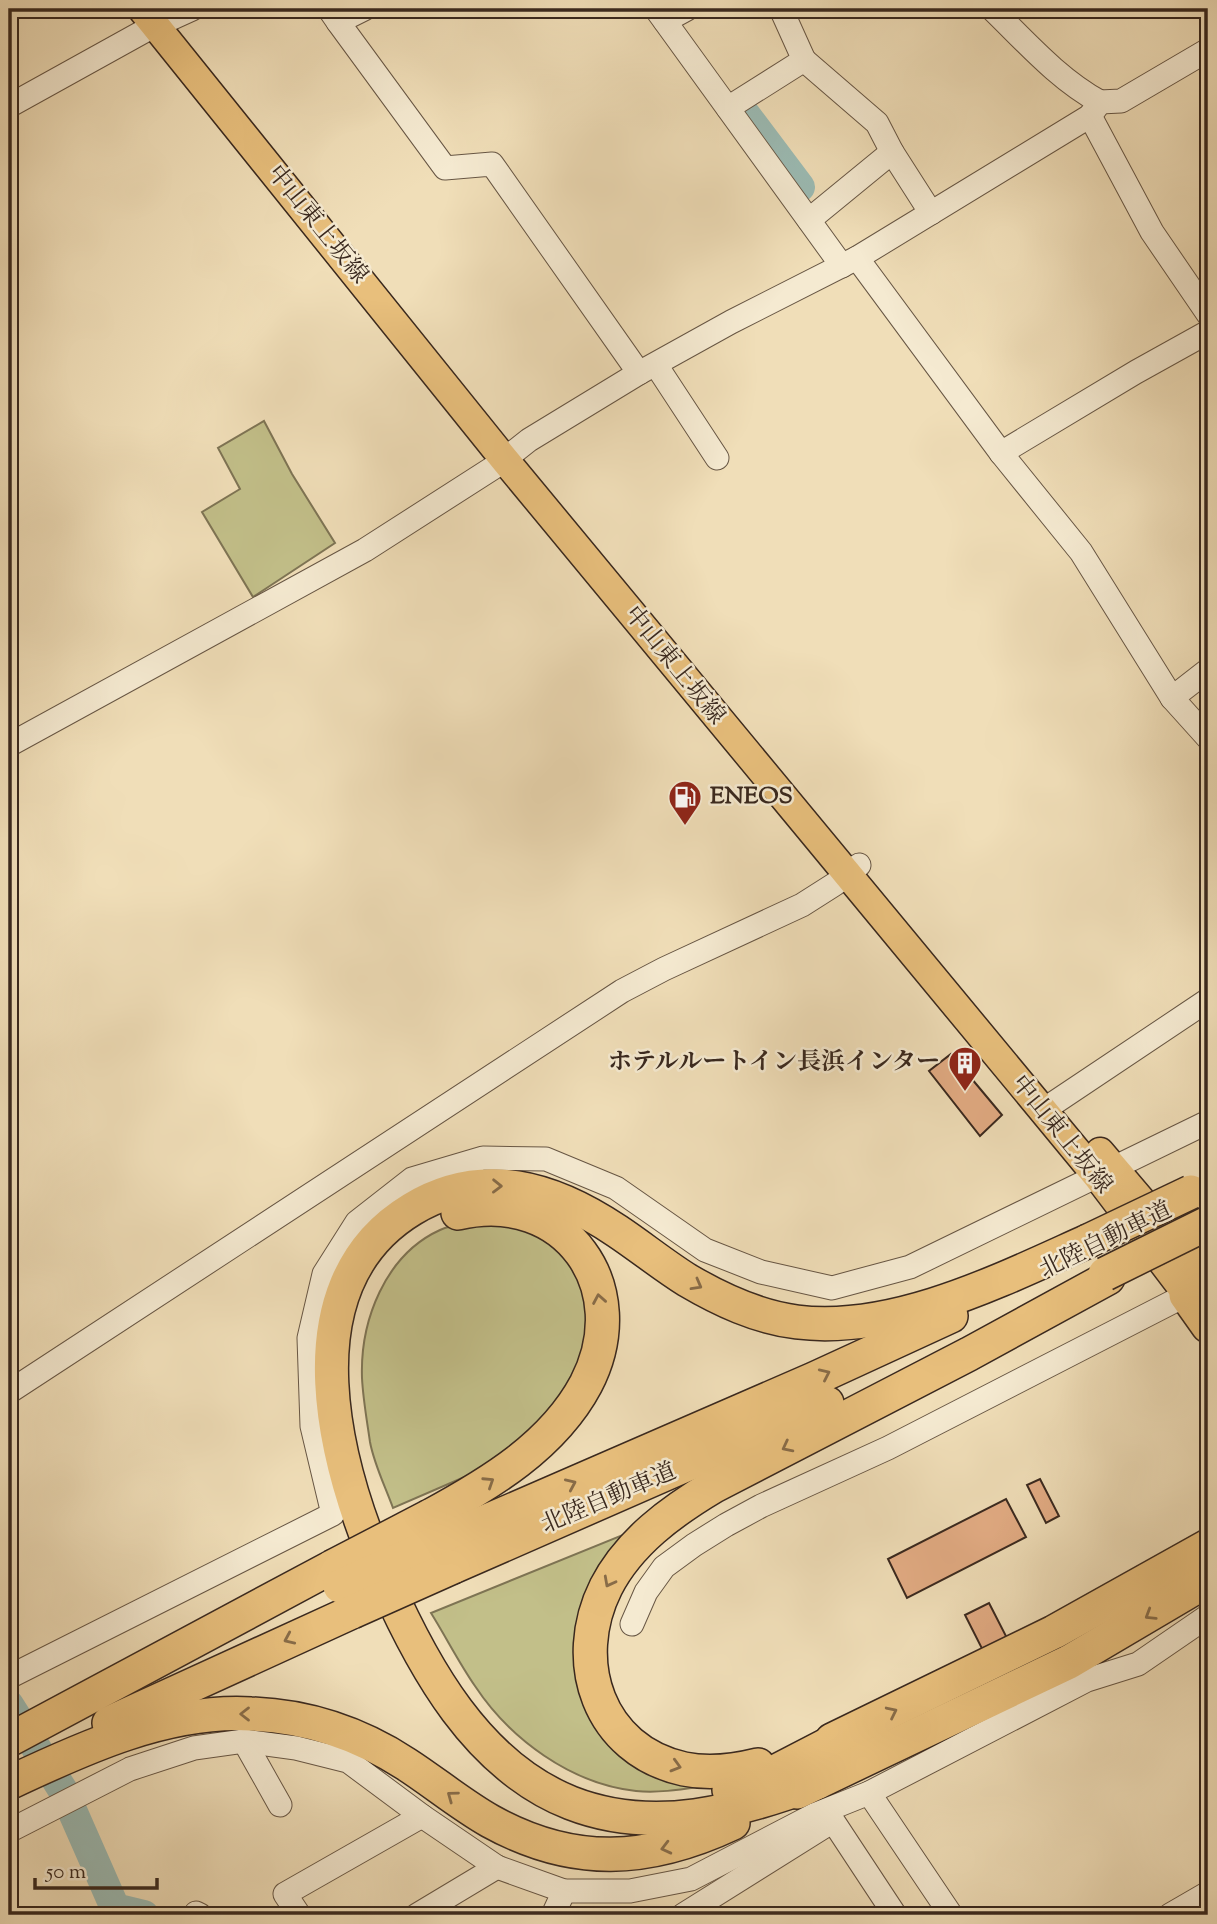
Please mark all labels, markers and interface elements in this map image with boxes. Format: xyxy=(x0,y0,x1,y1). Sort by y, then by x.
street label: 中山東上坂線 xyxy=(258,158,376,292)
street label: 中山東上坂線 xyxy=(615,599,733,733)
fuel station icon: ENEOS xyxy=(666,778,704,827)
place label: ENEOS xyxy=(710,780,793,814)
building icon: ホテルルートイン長浜インター xyxy=(946,1044,984,1093)
place label: ホテルルートイン長浜インター xyxy=(608,1046,940,1080)
street label: 中山東上坂線 xyxy=(1002,1068,1120,1202)
one-way arrow xyxy=(492,1178,502,1194)
street label: 北陸自動車道 xyxy=(1034,1194,1178,1288)
one-way arrow xyxy=(690,1277,702,1290)
one-way arrow xyxy=(592,1293,607,1305)
one-way arrow xyxy=(818,1368,830,1382)
one-way arrow xyxy=(782,1438,794,1452)
street label: 北陸自動車道 xyxy=(536,1455,682,1543)
one-way arrow xyxy=(481,1478,494,1490)
one-way arrow xyxy=(564,1478,576,1492)
one-way arrow xyxy=(604,1575,618,1588)
one-way arrow xyxy=(1145,1607,1158,1620)
one-way arrow xyxy=(284,1631,296,1645)
one-way arrow xyxy=(239,1706,249,1722)
one-way arrow xyxy=(885,1707,897,1721)
one-way arrow xyxy=(670,1758,682,1772)
one-way arrow xyxy=(447,1792,460,1804)
one-way arrow xyxy=(660,1840,672,1854)
scale bar xyxy=(35,1847,158,1891)
text: 50 m xyxy=(45,1858,86,1888)

